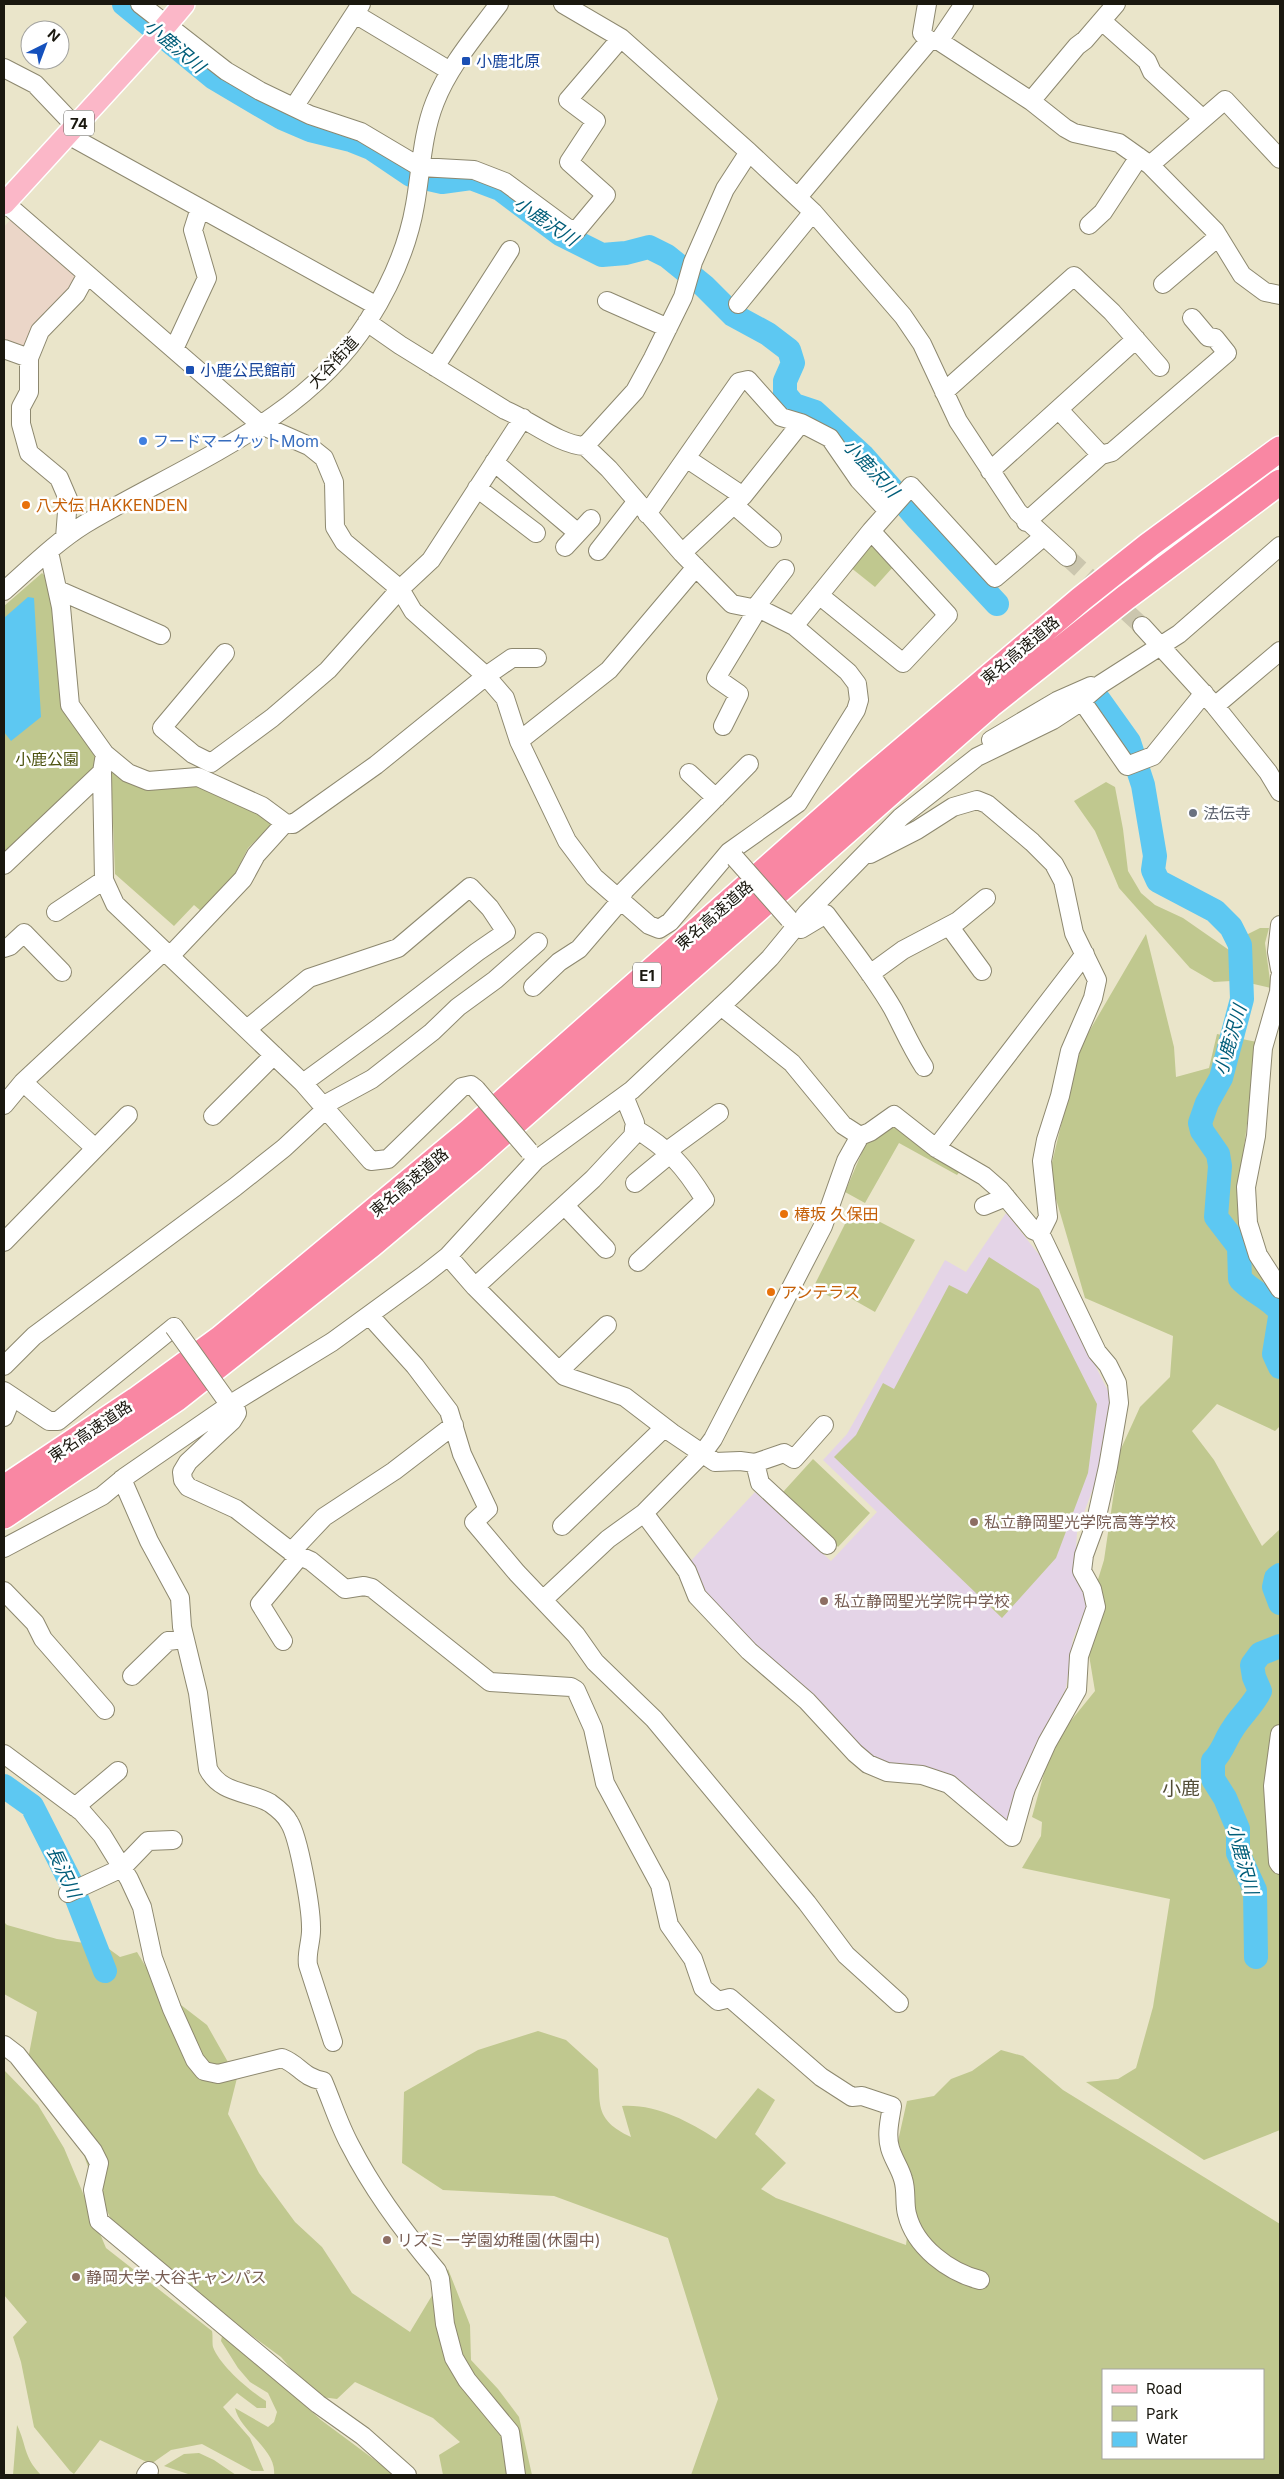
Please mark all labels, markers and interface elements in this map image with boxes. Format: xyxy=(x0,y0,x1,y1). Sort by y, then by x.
water label: 小鹿沢川 xyxy=(141,15,211,78)
north arrow xyxy=(20,20,70,70)
text: N xyxy=(44,25,64,45)
place label: 小鹿北原 xyxy=(476,51,540,71)
marker: 小鹿北原 xyxy=(460,55,472,67)
road number: 74 xyxy=(64,110,94,136)
water label: 小鹿沢川 xyxy=(510,192,583,251)
street label: 大谷街道 xyxy=(304,332,362,392)
place label: 小鹿公民館前 xyxy=(200,360,296,380)
marker: 小鹿公民館前 xyxy=(184,364,196,376)
place label: フードマーケットMom xyxy=(153,431,319,451)
marker: フードマーケットMom xyxy=(137,435,149,447)
water label: 小鹿沢川 xyxy=(839,435,905,503)
place label: 八犬伝 HAKKENDEN xyxy=(36,495,188,515)
marker: 八犬伝 HAKKENDEN xyxy=(20,499,32,511)
street label: 東名高速道路 xyxy=(977,611,1063,689)
park label: 小鹿公園 xyxy=(15,749,79,769)
place label: 法伝寺 xyxy=(1203,803,1251,823)
marker: 法伝寺 xyxy=(1187,807,1199,819)
street label: 東名高速道路 xyxy=(671,876,757,954)
road number: E1 xyxy=(633,962,661,988)
water label: 小鹿沢川 xyxy=(1210,1001,1251,1077)
street label: 東名高速道路 xyxy=(366,1143,452,1221)
place label: 椿坂 久保田 xyxy=(794,1204,879,1224)
marker: 椿坂 久保田 xyxy=(778,1208,790,1220)
place label: アンテラス xyxy=(781,1282,860,1302)
marker: アンテラス xyxy=(765,1286,777,1298)
street label: 東名高速道路 xyxy=(45,1396,135,1466)
place label: 私立静岡聖光学院高等学校 xyxy=(984,1512,1176,1532)
marker: 私立静岡聖光学院高等学校 xyxy=(968,1516,980,1528)
place label: 私立静岡聖光学院中学校 xyxy=(834,1591,1010,1611)
marker: 私立静岡聖光学院中学校 xyxy=(818,1595,830,1607)
district label: 小鹿 xyxy=(1162,1777,1200,1800)
water label: 小鹿沢川 xyxy=(1224,1822,1263,1898)
water label: 長沢川 xyxy=(43,1843,86,1903)
place label: リズミー学園幼稚園(休園中) xyxy=(397,2230,601,2250)
marker: リズミー学園幼稚園(休園中) xyxy=(381,2234,393,2246)
place label: 静岡大学 大谷キャンパス xyxy=(86,2267,267,2287)
marker: 静岡大学 大谷キャンパス xyxy=(70,2271,82,2283)
legend xyxy=(1102,2369,1264,2459)
text: Road xyxy=(1146,2379,1182,2398)
text: Park xyxy=(1146,2404,1179,2423)
text: Water xyxy=(1146,2429,1188,2448)

